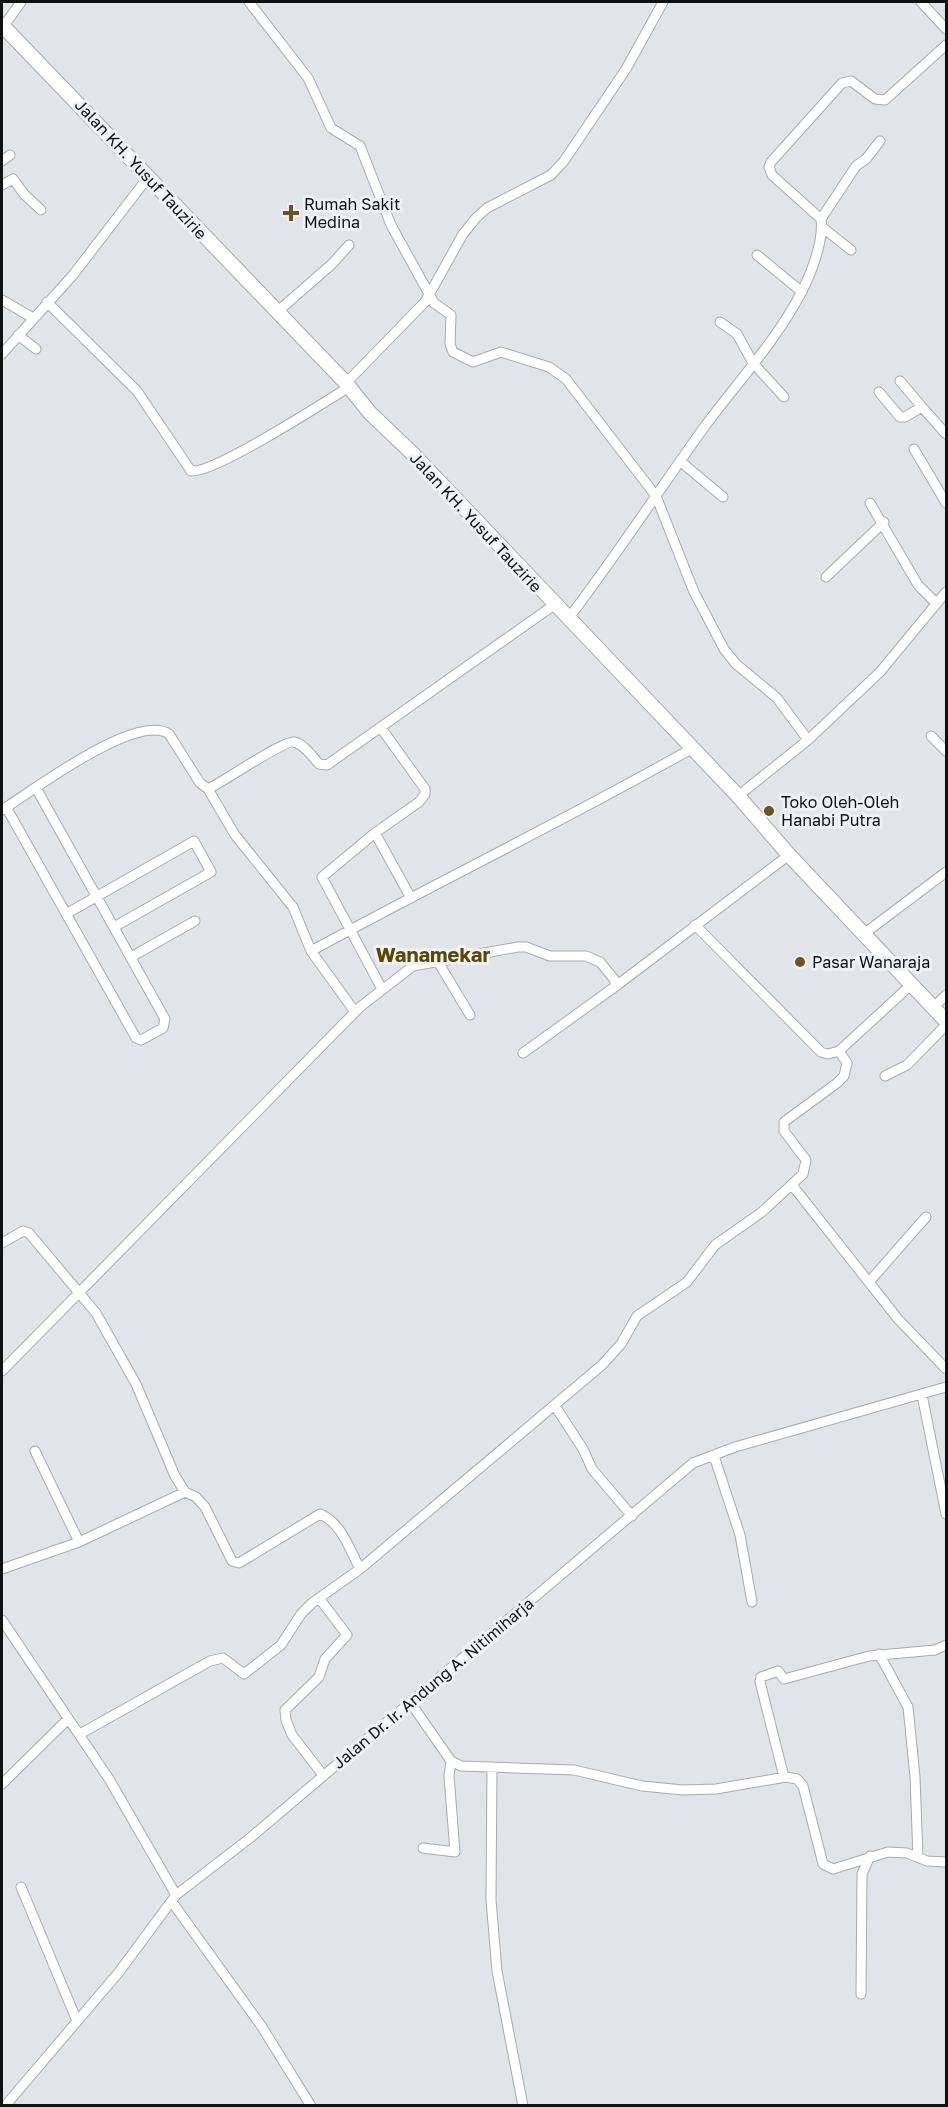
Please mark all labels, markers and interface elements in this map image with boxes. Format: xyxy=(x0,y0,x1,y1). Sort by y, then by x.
street label: Jalan KH. Yusuf Tauzirie xyxy=(71,95,211,243)
place label: Rumah Sakit Medina xyxy=(304,194,400,232)
marker: Rumah Sakit Medina xyxy=(282,204,300,222)
street label: Jalan KH. Yusuf Tauzirie xyxy=(406,448,546,596)
place label: Toko Oleh-Oleh Hanabi Putra xyxy=(781,792,899,830)
marker: Toko Oleh-Oleh Hanabi Putra xyxy=(762,804,776,818)
district label: Wanamekar xyxy=(376,942,490,966)
place label: Pasar Wanaraja xyxy=(812,952,930,972)
marker: Pasar Wanaraja xyxy=(793,955,807,969)
street label: Jalan Dr. Ir. Andung A. Nitimiharja xyxy=(329,1593,537,1773)

